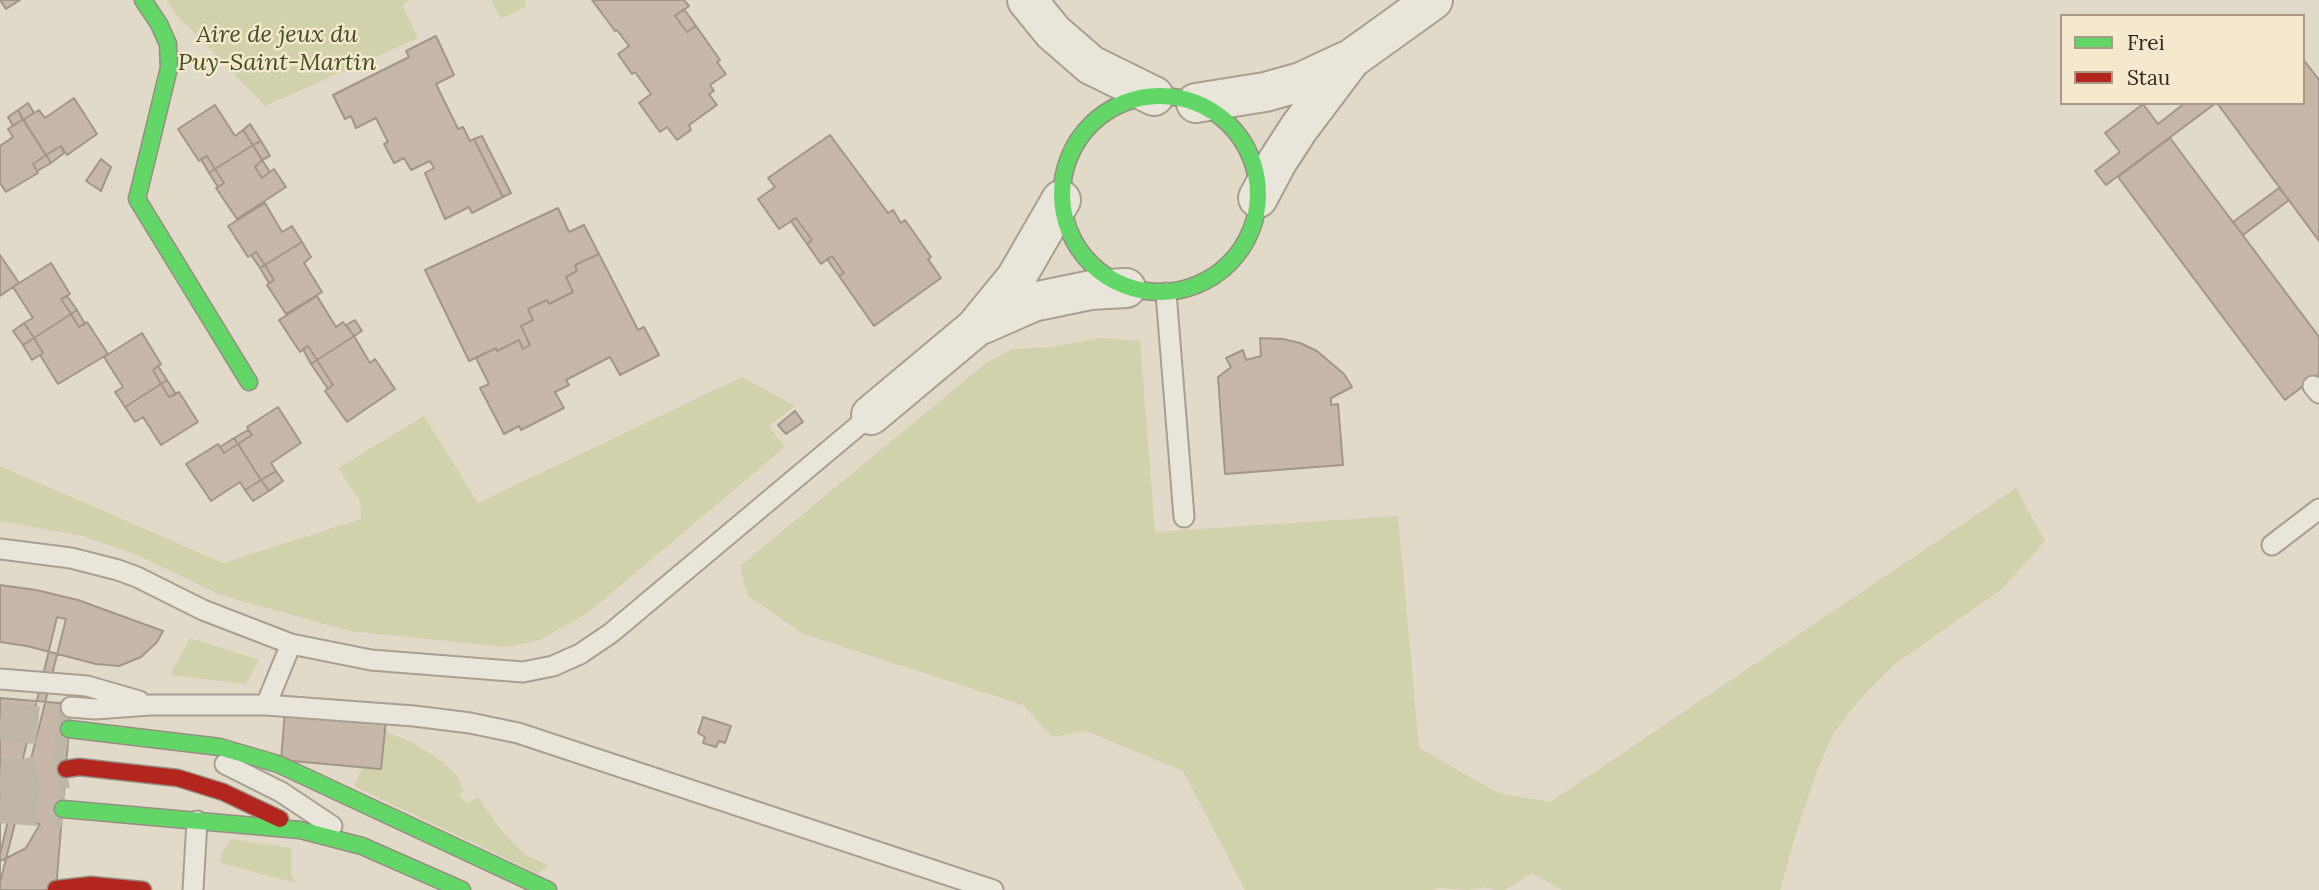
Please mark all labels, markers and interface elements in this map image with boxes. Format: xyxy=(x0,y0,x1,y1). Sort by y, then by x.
legend xyxy=(2060,14,2305,105)
park label: Aire de jeux du Puy-Saint-Martin xyxy=(178,21,376,77)
text: Frei xyxy=(2127,29,2165,56)
text: Stau xyxy=(2127,64,2170,91)

